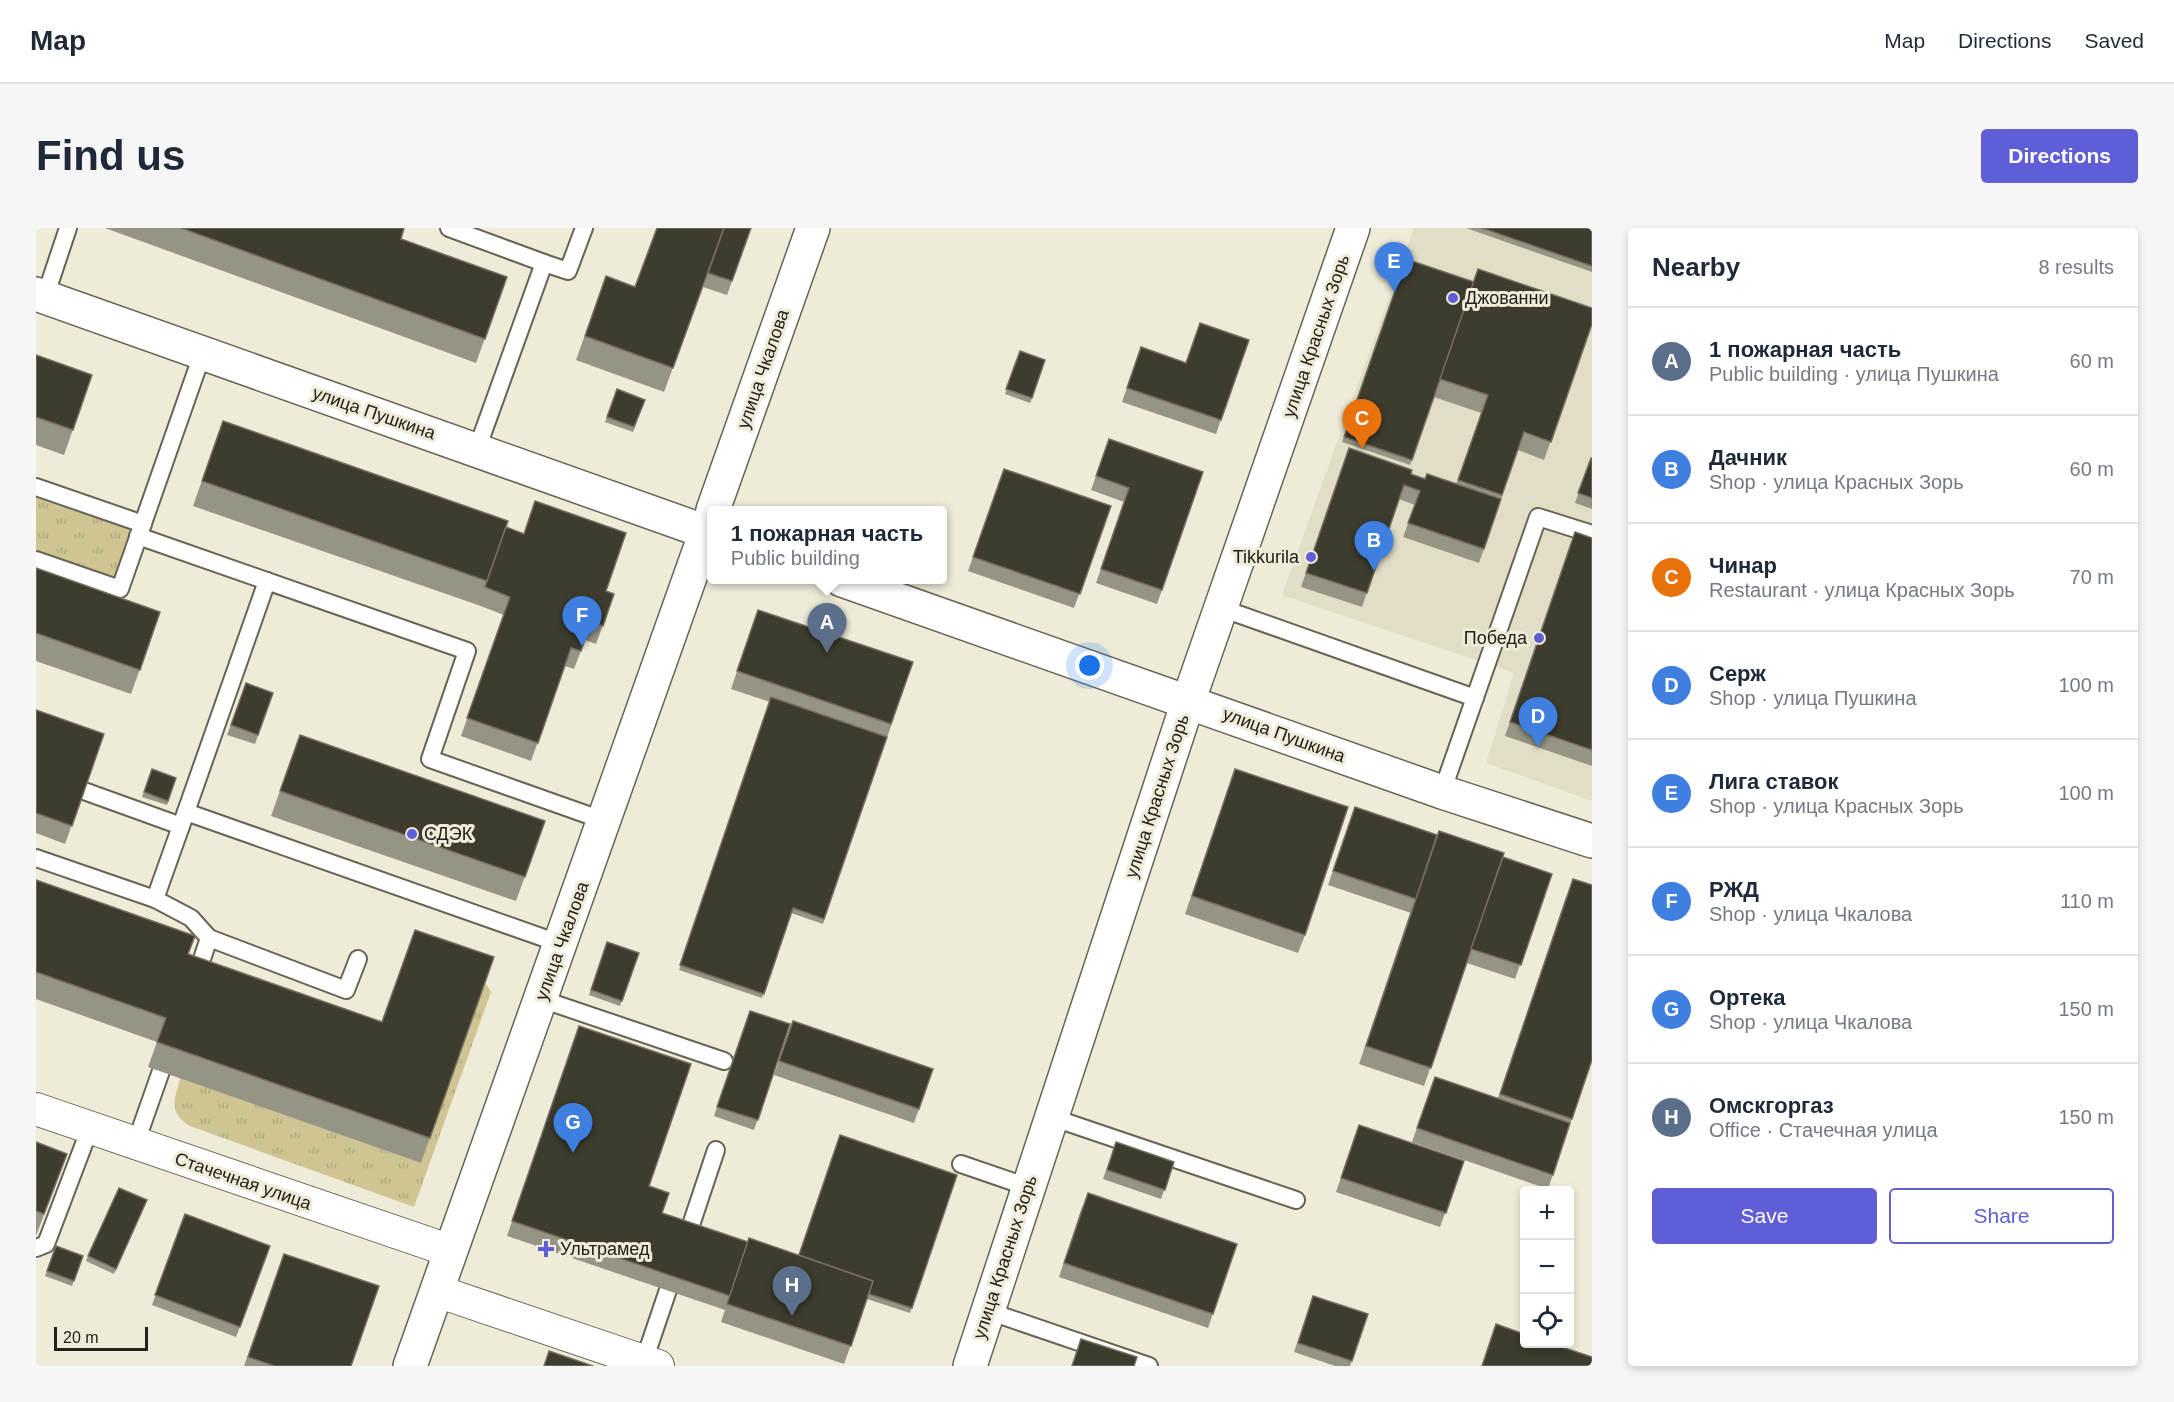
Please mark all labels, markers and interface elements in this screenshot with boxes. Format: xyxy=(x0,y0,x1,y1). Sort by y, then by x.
text: Map xyxy=(30,25,86,56)
text: Map xyxy=(1884,29,1925,52)
text: Directions xyxy=(1958,29,2051,52)
text: Saved xyxy=(2084,29,2144,52)
button: Directions xyxy=(1981,129,2138,183)
text: Find us xyxy=(36,132,185,179)
pin: E xyxy=(1374,242,1414,292)
street label: улица Красных Зорь xyxy=(1279,252,1353,420)
text: Nearby xyxy=(1652,252,1740,282)
text: 8 results xyxy=(2038,256,2114,278)
place label: Джованни xyxy=(1465,288,1549,308)
marker: Джованни xyxy=(1446,291,1460,305)
street label: улица Чкалова xyxy=(733,306,793,431)
text: 1 пожарная часть xyxy=(1709,337,1901,362)
text: A xyxy=(1664,350,1679,372)
text: 60 m xyxy=(2070,350,2114,372)
text: Public building · улица Пушкина xyxy=(1709,363,1999,385)
street label: улица Пушкина xyxy=(310,383,439,444)
pin: C xyxy=(1342,400,1382,449)
text: Дачник xyxy=(1709,445,1787,470)
text: B xyxy=(1664,458,1679,480)
text: 60 m xyxy=(2070,458,2114,480)
text: Shop · улица Красных Зорь xyxy=(1709,471,1964,493)
popup xyxy=(707,506,947,584)
text: 1 пожарная часть xyxy=(731,521,923,546)
pin: B xyxy=(1354,522,1394,571)
text: Public building xyxy=(731,547,860,569)
place label: Tikkurila xyxy=(1233,547,1300,567)
marker: Tikkurila xyxy=(1304,550,1318,564)
text: Чинар xyxy=(1709,553,1777,578)
text: C xyxy=(1664,566,1679,588)
text: 70 m xyxy=(2070,566,2114,588)
text: Restaurant · улица Красных Зорь xyxy=(1709,579,2015,601)
pin: F xyxy=(562,596,602,646)
pin: A xyxy=(808,604,846,653)
place label: Победа xyxy=(1464,628,1528,648)
marker: Победа xyxy=(1532,631,1546,645)
your location xyxy=(1075,651,1104,680)
text: Серж xyxy=(1709,661,1766,686)
text: D xyxy=(1664,674,1679,696)
text: 100 m xyxy=(2058,674,2114,696)
text: Shop · улица Пушкина xyxy=(1709,687,1917,709)
pin: D xyxy=(1518,698,1558,747)
street label: улица Пушкина xyxy=(1220,704,1349,767)
street label: улица Красных Зорь xyxy=(1121,712,1193,880)
text: Лига ставок xyxy=(1709,769,1838,794)
text: E xyxy=(1665,782,1678,804)
text: 100 m xyxy=(2058,782,2114,804)
text: Shop · улица Красных Зорь xyxy=(1709,795,1964,817)
place label: СДЭК xyxy=(424,824,473,844)
marker: СДЭК xyxy=(405,827,419,841)
text: РЖД xyxy=(1709,877,1759,902)
street label: улица Чкалова xyxy=(531,878,593,1003)
text: F xyxy=(1665,890,1678,912)
text: 110 m xyxy=(2060,890,2114,912)
text: Shop · улица Чкалова xyxy=(1709,903,1912,925)
text: Ортека xyxy=(1709,985,1786,1010)
text: G xyxy=(1664,998,1679,1020)
text: 150 m xyxy=(2058,998,2114,1020)
text: Shop · улица Чкалова xyxy=(1709,1011,1912,1033)
text: Омскгоргаз xyxy=(1709,1093,1834,1118)
pin: G xyxy=(554,1104,592,1153)
text: H xyxy=(1664,1106,1679,1128)
text: 150 m xyxy=(2058,1106,2114,1128)
text: Office · Стачечная улица xyxy=(1709,1119,1938,1141)
street label: Стачечная улица xyxy=(172,1148,315,1214)
street label: улица Красных Зорь xyxy=(969,1173,1041,1341)
map controls xyxy=(1520,1186,1574,1348)
button: + xyxy=(1520,1186,1574,1240)
button: Save xyxy=(1652,1188,1877,1244)
button: Share xyxy=(1889,1188,2114,1244)
place label: Ультрамед xyxy=(560,1239,650,1259)
marker: Ультрамед xyxy=(537,1240,555,1258)
button: − xyxy=(1520,1240,1574,1294)
pin: H xyxy=(772,1266,812,1316)
button: locate xyxy=(1520,1294,1574,1348)
scale bar xyxy=(54,1324,148,1352)
text: 20 m xyxy=(63,1329,99,1346)

